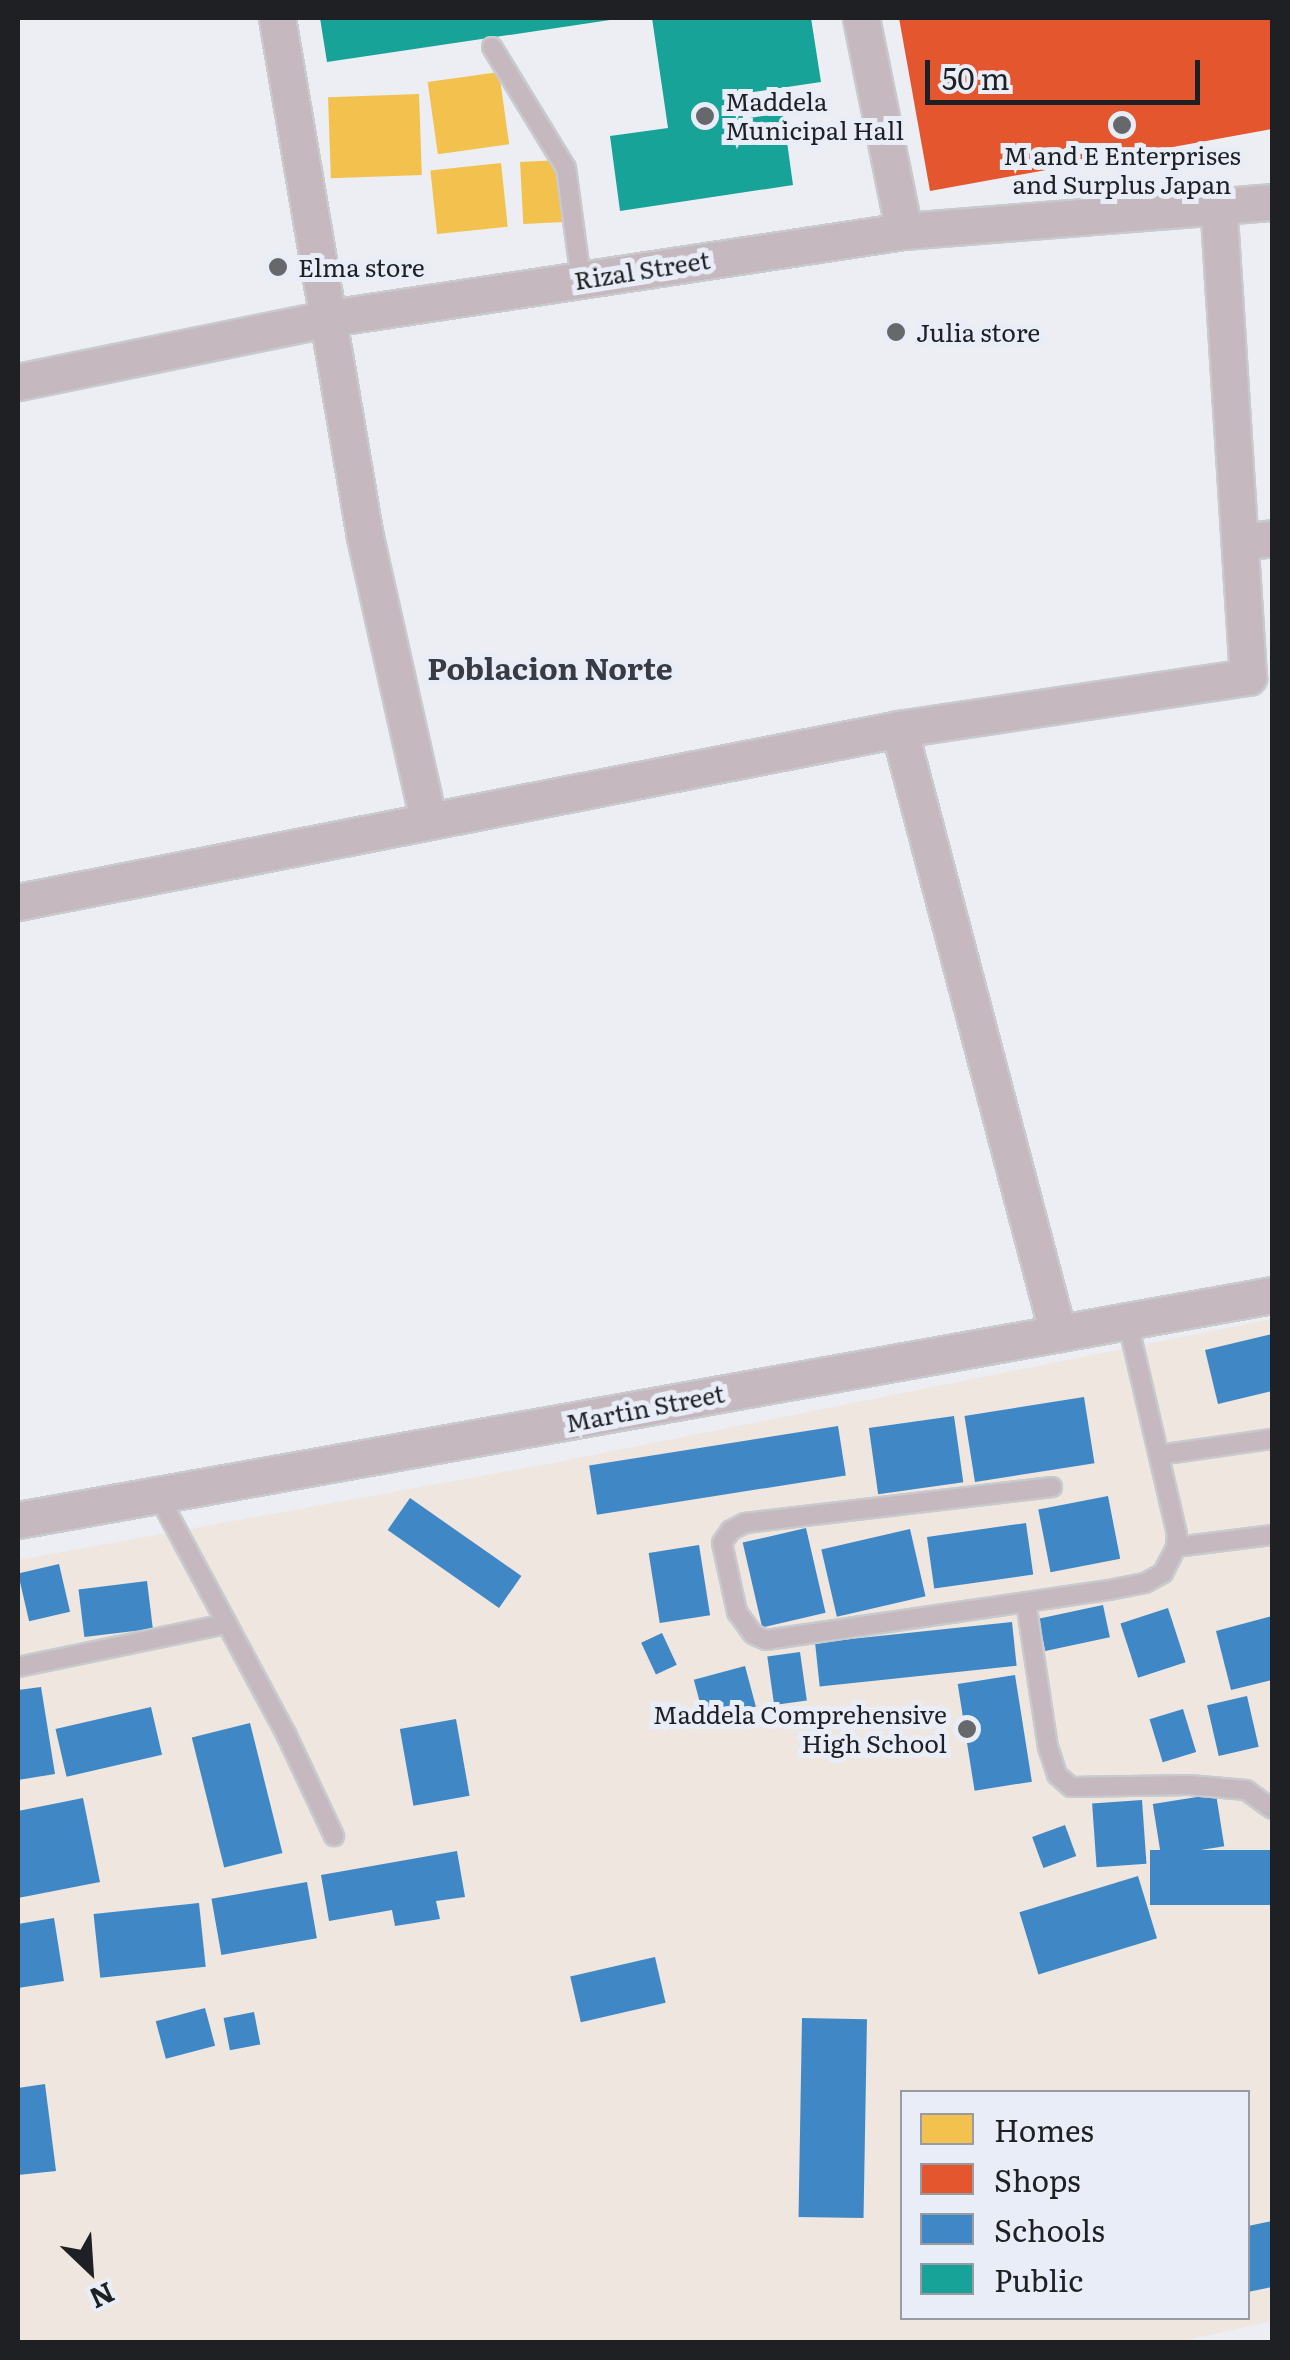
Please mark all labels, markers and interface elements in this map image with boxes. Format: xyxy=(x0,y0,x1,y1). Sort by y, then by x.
scale bar xyxy=(930,40,1205,102)
text: 50 m xyxy=(942,55,1010,99)
place label: Maddela Municipal Hall xyxy=(725,87,904,146)
marker: Maddela Municipal Hall xyxy=(694,105,716,127)
marker: M and E Enterprises and Surplus Japan xyxy=(1111,114,1133,136)
place label: M and E Enterprises and Surplus Japan xyxy=(1003,141,1241,200)
street label: Rizal Street xyxy=(572,244,712,296)
place label: Elma store xyxy=(298,252,425,282)
marker: Elma store xyxy=(267,256,289,278)
place label: Julia store xyxy=(916,317,1040,347)
marker: Julia store xyxy=(885,321,907,343)
district label: Poblacion Norte xyxy=(427,649,673,685)
street label: Martin Street xyxy=(563,1378,727,1438)
place label: Maddela Comprehensive High School xyxy=(653,1700,947,1759)
marker: Maddela Comprehensive High School xyxy=(956,1718,978,1740)
legend xyxy=(900,2090,1250,2320)
text: Homes xyxy=(994,2107,1094,2151)
text: Shops xyxy=(994,2157,1081,2201)
text: Schools xyxy=(994,2207,1105,2251)
north arrow xyxy=(40,2220,140,2320)
text: Public xyxy=(994,2257,1083,2301)
text: N xyxy=(83,2273,122,2321)

